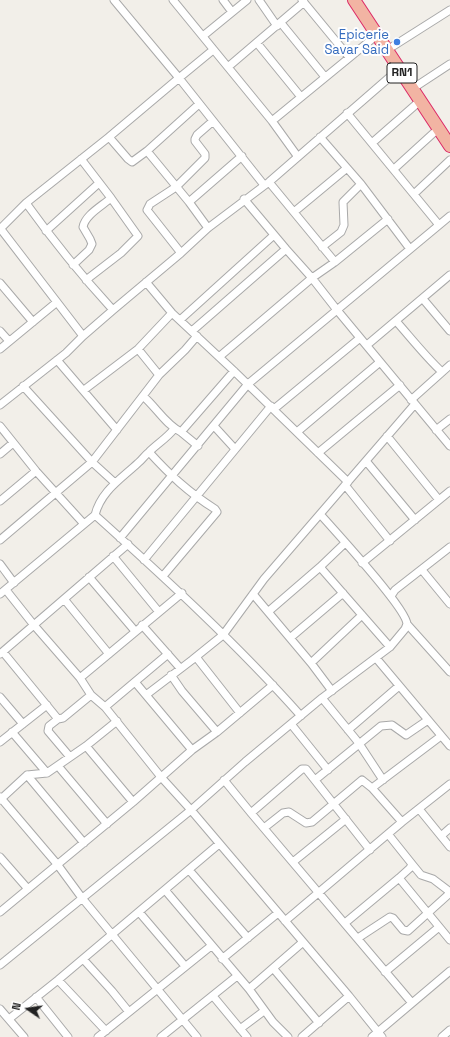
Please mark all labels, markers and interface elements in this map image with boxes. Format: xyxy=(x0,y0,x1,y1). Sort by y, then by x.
place label: Epicerie Savar Said xyxy=(324,27,389,58)
marker: Epicerie Savar Said xyxy=(392,37,402,47)
road number: RN1 xyxy=(387,63,417,83)
north arrow xyxy=(8,989,48,1029)
text: N xyxy=(9,1001,24,1011)

